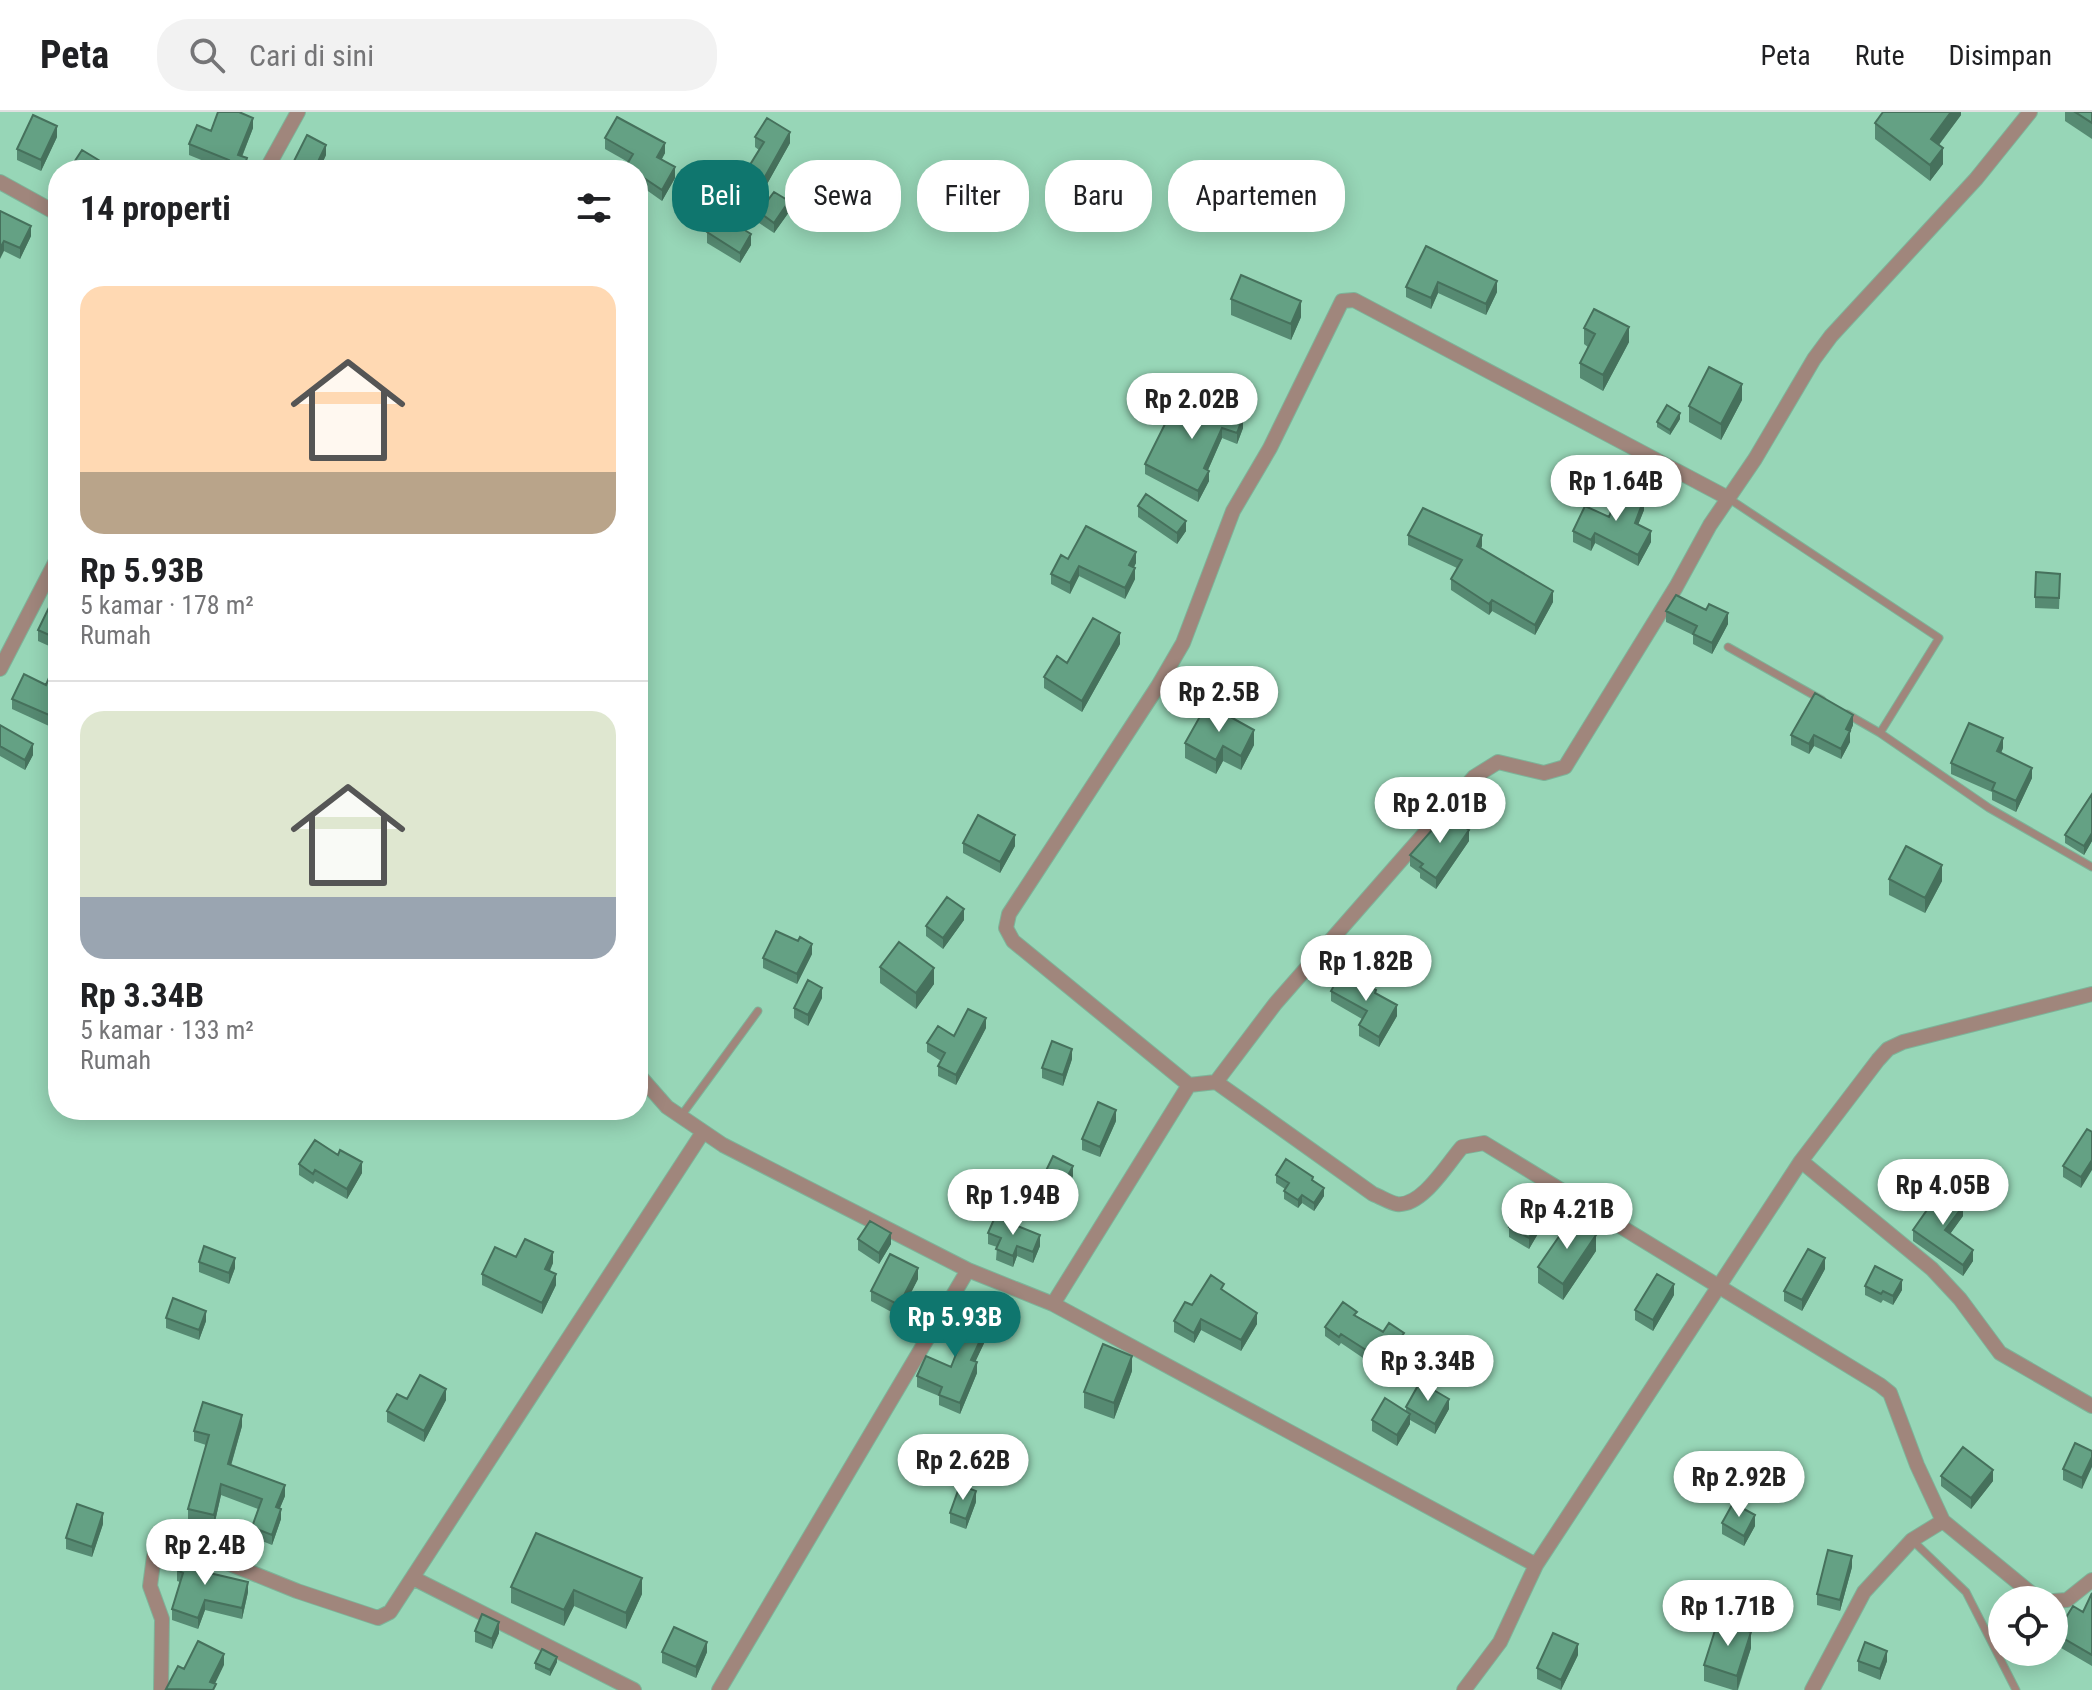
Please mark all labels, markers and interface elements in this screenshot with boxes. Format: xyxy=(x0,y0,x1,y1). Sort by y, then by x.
search box xyxy=(157,19,717,91)
text: Peta xyxy=(40,33,109,77)
icon: search xyxy=(185,33,229,77)
text: Cari di sini xyxy=(249,38,374,73)
text: Peta xyxy=(1761,39,1811,72)
text: Rute xyxy=(1855,39,1905,72)
text: Disimpan xyxy=(1949,39,2052,72)
chip: Beli xyxy=(672,160,769,232)
chip: Sewa xyxy=(785,160,901,232)
chip: Filter xyxy=(917,160,1029,232)
chip: Baru xyxy=(1045,160,1152,232)
chip: Apartemen xyxy=(1168,160,1345,232)
icon: filters xyxy=(572,186,616,230)
text: 14 properti xyxy=(80,188,231,228)
icon: home xyxy=(276,338,420,482)
pin: Rp 2.02B xyxy=(1109,373,1275,441)
text: Rp 2.02B xyxy=(1145,384,1239,414)
pin: Rp 1.64B xyxy=(1533,455,1699,523)
text: Rp 1.64B xyxy=(1569,466,1663,496)
text: Rp 5.93B xyxy=(80,550,204,590)
text: 5 kamar · 178 m² xyxy=(80,590,254,620)
text: Rumah xyxy=(80,620,151,650)
pin: Rp 2.5B xyxy=(1145,666,1293,734)
text: Rp 2.5B xyxy=(1178,677,1260,707)
icon: home xyxy=(276,763,420,907)
pin: Rp 2.01B xyxy=(1357,777,1523,845)
text: Rp 2.01B xyxy=(1393,788,1487,818)
pin: Rp 1.82B xyxy=(1283,935,1449,1003)
text: Rp 1.82B xyxy=(1319,946,1413,976)
text: Rp 3.34B xyxy=(80,975,204,1015)
text: 5 kamar · 133 m² xyxy=(80,1015,254,1045)
text: Rumah xyxy=(80,1045,151,1075)
pin: Rp 4.05B xyxy=(1860,1159,2026,1227)
pin: Rp 1.94B xyxy=(930,1169,1096,1237)
text: Rp 4.05B xyxy=(1896,1170,1990,1200)
text: Rp 1.94B xyxy=(966,1180,1060,1210)
pin: Rp 4.21B xyxy=(1484,1183,1650,1251)
text: Rp 4.21B xyxy=(1520,1194,1614,1224)
pin: Rp 5.93B xyxy=(872,1291,1038,1359)
text: Rp 5.93B xyxy=(908,1302,1002,1332)
pin: Rp 3.34B xyxy=(1345,1335,1511,1403)
text: Rp 3.34B xyxy=(1381,1346,1475,1376)
pin: Rp 2.62B xyxy=(880,1434,1046,1502)
text: Rp 2.62B xyxy=(916,1445,1010,1475)
pin: Rp 2.92B xyxy=(1656,1451,1822,1519)
text: Rp 2.92B xyxy=(1692,1462,1786,1492)
pin: Rp 2.4B xyxy=(131,1519,279,1587)
text: Rp 2.4B xyxy=(164,1530,246,1560)
pin: Rp 1.71B xyxy=(1645,1580,1811,1648)
map controls xyxy=(1988,1586,2068,1666)
button: locate xyxy=(1988,1586,2068,1666)
text: Rp 1.71B xyxy=(1681,1591,1775,1621)

